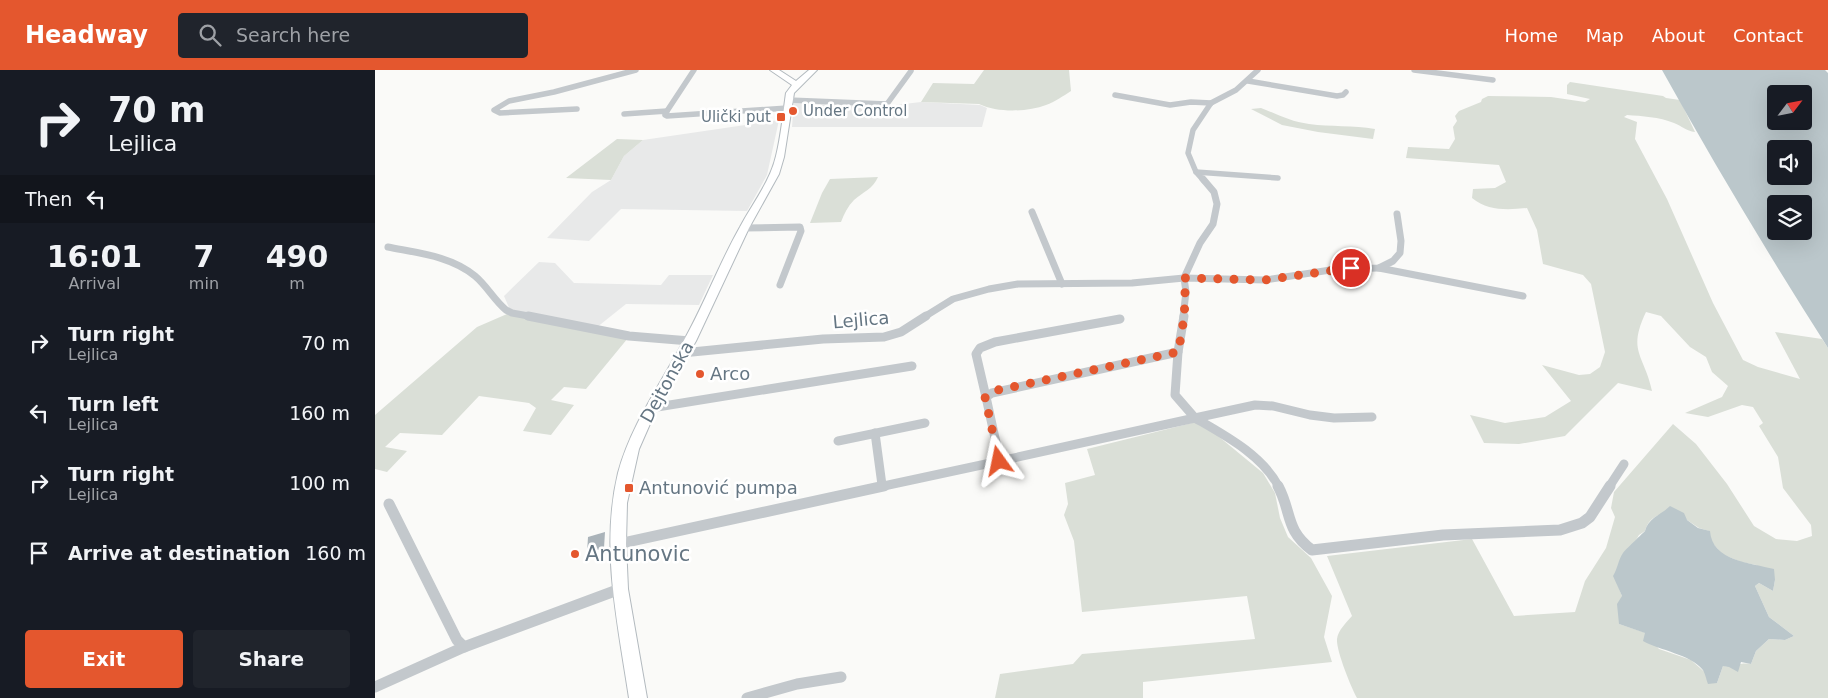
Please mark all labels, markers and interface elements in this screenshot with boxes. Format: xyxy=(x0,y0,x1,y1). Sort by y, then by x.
search box xyxy=(178,13,528,58)
text: Headway xyxy=(25,21,148,49)
icon: search xyxy=(196,21,224,49)
text: Search here xyxy=(236,24,350,46)
text: Home xyxy=(1505,25,1558,46)
text: Map xyxy=(1586,25,1624,46)
text: About xyxy=(1652,25,1705,46)
text: Contact xyxy=(1733,25,1803,46)
north arrow xyxy=(1767,85,1813,130)
map controls xyxy=(1767,85,1812,240)
icon: right xyxy=(25,90,90,155)
text: 70 m xyxy=(108,90,205,130)
place label: Under Control xyxy=(803,102,907,120)
marker: Under Control xyxy=(787,105,799,117)
place label: Ulički put xyxy=(701,108,771,126)
marker: Ulički put xyxy=(775,111,787,123)
text: Lejlica xyxy=(108,131,177,156)
button: sound xyxy=(1767,140,1812,185)
icon: left xyxy=(82,185,110,213)
text: Then xyxy=(25,188,72,210)
button: layers xyxy=(1767,195,1812,240)
text: 16:01 xyxy=(47,239,142,274)
text: 7 xyxy=(193,239,214,274)
text: 490 xyxy=(266,239,328,274)
pin xyxy=(1330,247,1372,289)
icon: arrive xyxy=(1337,254,1365,282)
text: Arrival xyxy=(68,274,120,293)
text: min xyxy=(189,274,219,293)
text: m xyxy=(289,274,305,293)
street label: Lejlica xyxy=(832,307,890,332)
text: Turn right xyxy=(68,323,174,345)
icon: right xyxy=(25,329,53,357)
text: 70 m xyxy=(301,332,350,354)
street label: Dejtonska xyxy=(636,337,698,426)
text: Lejlica xyxy=(68,345,118,364)
place label: Arco xyxy=(710,363,750,384)
marker: Arco xyxy=(694,368,706,380)
text: Turn left xyxy=(68,393,159,415)
icon: left xyxy=(25,399,53,427)
text: 160 m xyxy=(289,402,350,424)
text: Lejlica xyxy=(68,415,118,434)
position arrow xyxy=(972,434,1024,486)
text: Turn right xyxy=(68,463,174,485)
icon: right xyxy=(25,469,53,497)
text: 100 m xyxy=(289,472,350,494)
place label: Antunović pumpa xyxy=(639,477,798,498)
marker: Antunović pumpa xyxy=(623,482,635,494)
text: Lejlica xyxy=(68,485,118,504)
icon: arrive xyxy=(25,539,53,567)
text: Arrive at destination xyxy=(68,542,290,564)
text: 160 m xyxy=(305,542,366,564)
place label: Antunovic xyxy=(585,542,690,566)
marker: Antunovic xyxy=(569,548,581,560)
button: Exit xyxy=(25,630,183,688)
button: Share xyxy=(193,630,350,688)

